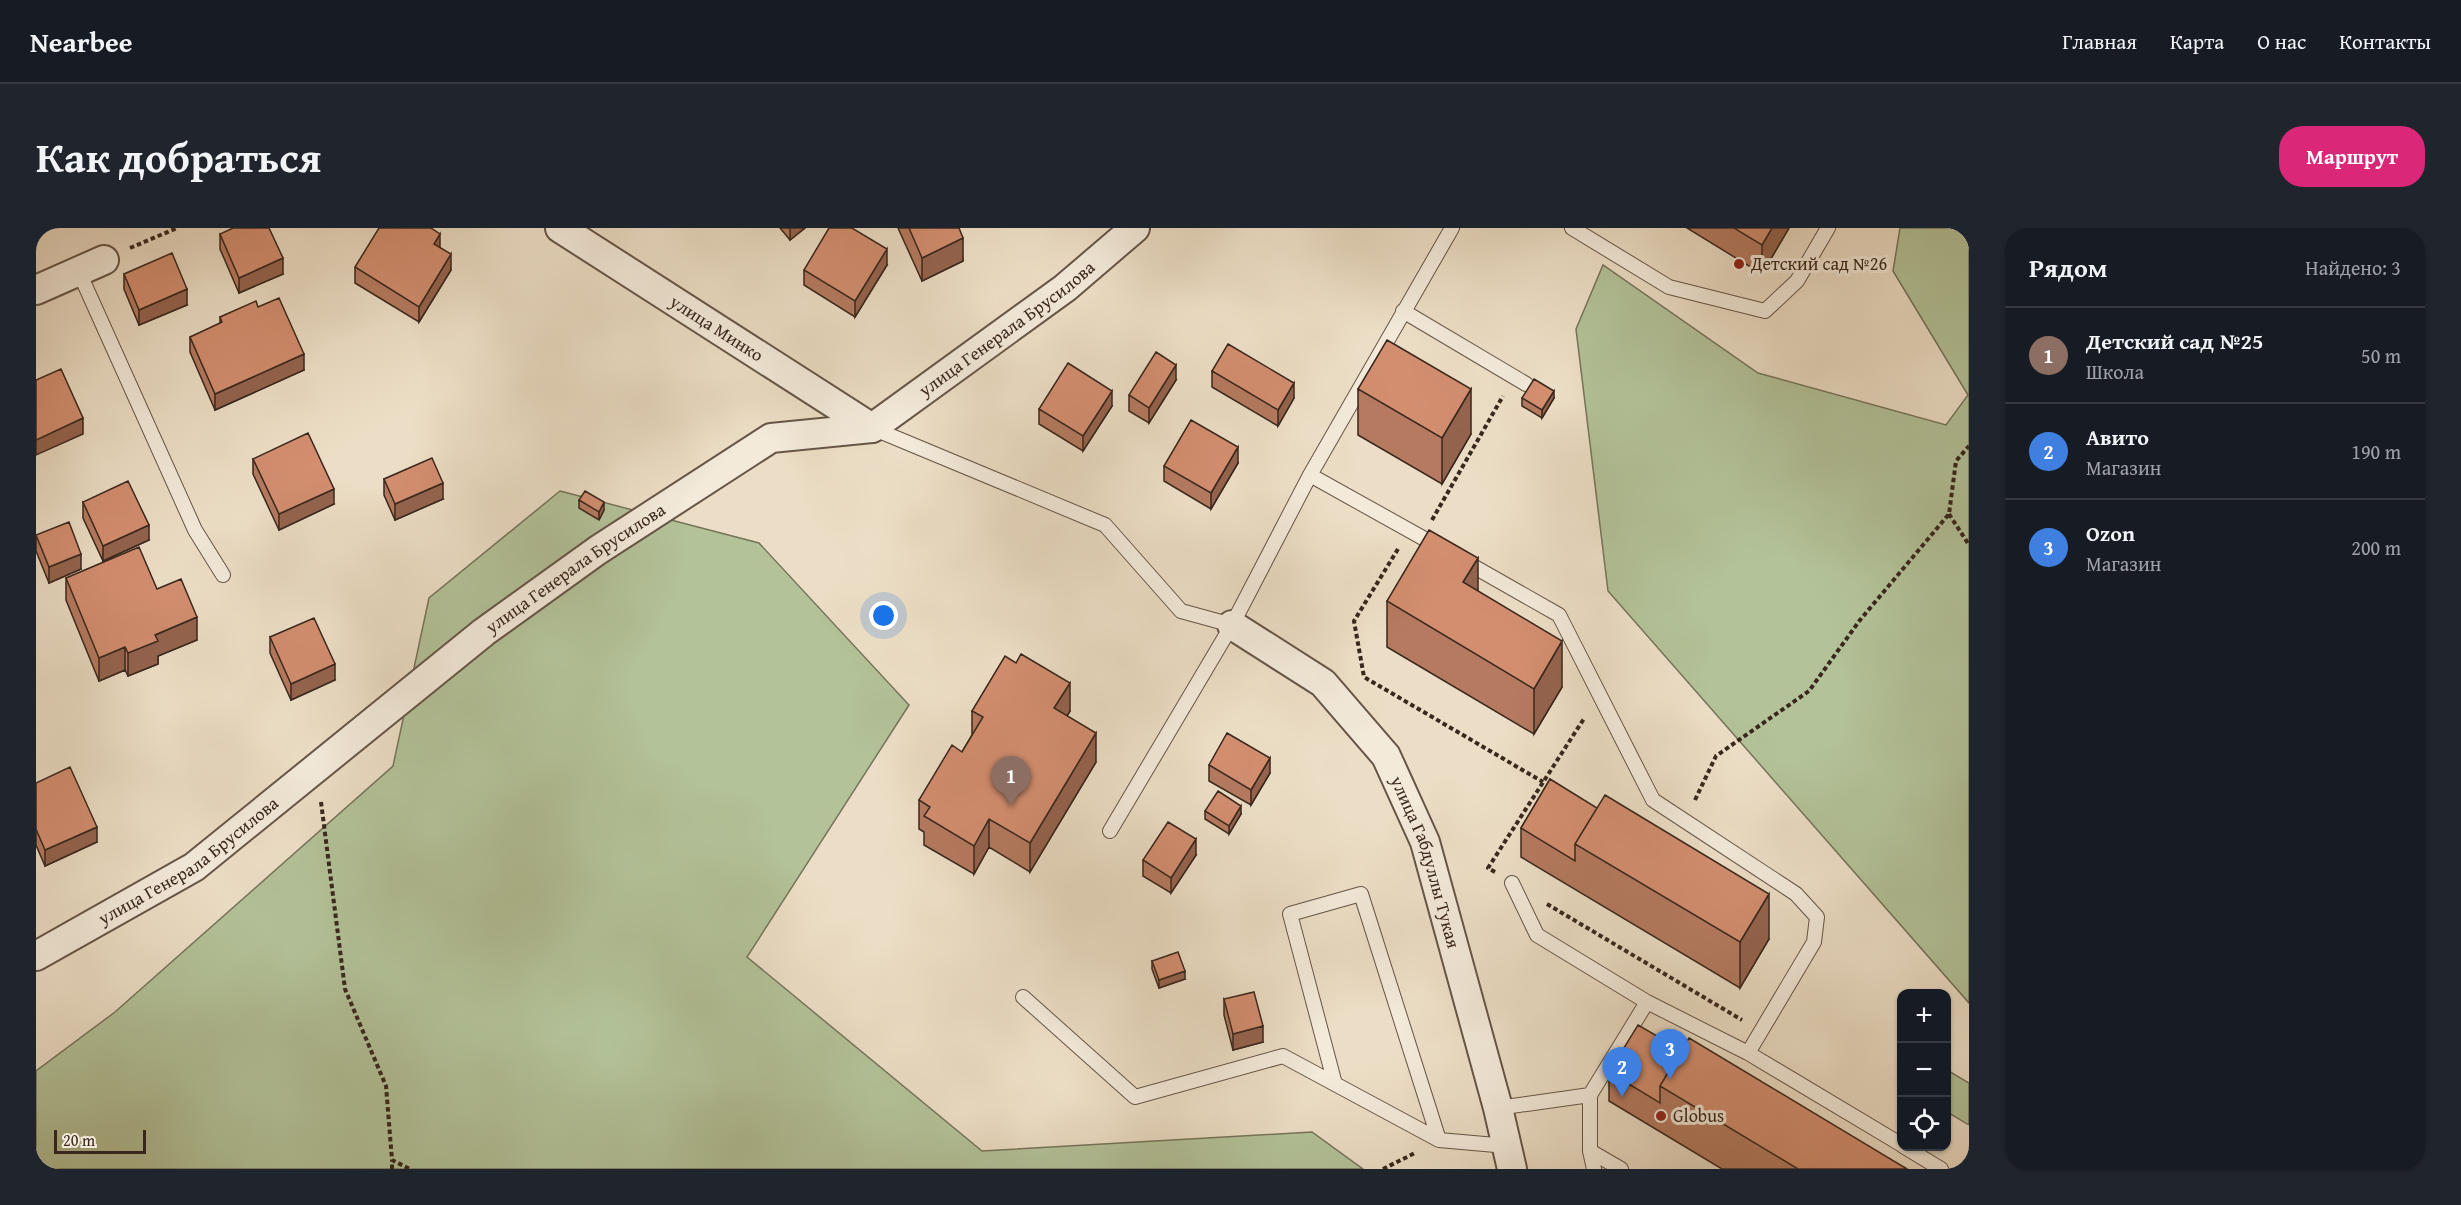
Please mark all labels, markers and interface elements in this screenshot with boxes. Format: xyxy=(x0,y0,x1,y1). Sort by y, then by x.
text: Nearbee xyxy=(30,21,133,62)
text: Главная xyxy=(2062,26,2137,57)
text: Карта xyxy=(2170,26,2224,57)
text: О нас xyxy=(2257,26,2306,57)
text: Контакты xyxy=(2339,26,2431,57)
text: Как добраться xyxy=(36,126,321,187)
button: Маршрут xyxy=(2279,126,2425,187)
text: Рядом xyxy=(2029,248,2107,287)
place label: Детский сад №26 xyxy=(1750,250,1887,277)
text: Найдено: 3 xyxy=(2305,253,2401,282)
street label: улица Генерала Брусилова xyxy=(912,254,1101,404)
marker: Детский сад №26 xyxy=(1732,257,1746,271)
street label: улица Минко xyxy=(664,287,769,368)
text: Детский сад №25 xyxy=(2086,325,2263,357)
text: 1 xyxy=(2043,341,2054,370)
text: 50 m xyxy=(2361,341,2401,370)
text: Школа xyxy=(2086,357,2144,386)
text: Авито xyxy=(2086,421,2149,453)
text: 2 xyxy=(2043,437,2054,466)
text: 190 m xyxy=(2351,437,2401,466)
text: Магазин xyxy=(2086,453,2161,482)
street label: улица Генерала Брусилова xyxy=(479,496,671,640)
text: Ozon xyxy=(2086,517,2135,549)
text: 3 xyxy=(2043,533,2054,562)
text: 200 m xyxy=(2351,533,2401,562)
text: Магазин xyxy=(2086,549,2161,578)
your location xyxy=(869,601,898,630)
pin: 1 xyxy=(992,756,1030,806)
street label: улица Габдуллы Тукая xyxy=(1383,770,1468,951)
street label: улица Генерала Брусилова xyxy=(92,789,284,932)
map controls xyxy=(1897,989,1951,1151)
button: + xyxy=(1897,989,1951,1043)
pin: 3 xyxy=(1650,1030,1690,1079)
button: − xyxy=(1897,1043,1951,1097)
pin: 2 xyxy=(1602,1048,1642,1097)
button: locate xyxy=(1897,1097,1951,1151)
place label: Globus xyxy=(1673,1102,1724,1129)
marker: Globus xyxy=(1654,1109,1668,1123)
scale bar xyxy=(54,1127,146,1154)
text: 20 m xyxy=(63,1128,95,1152)

